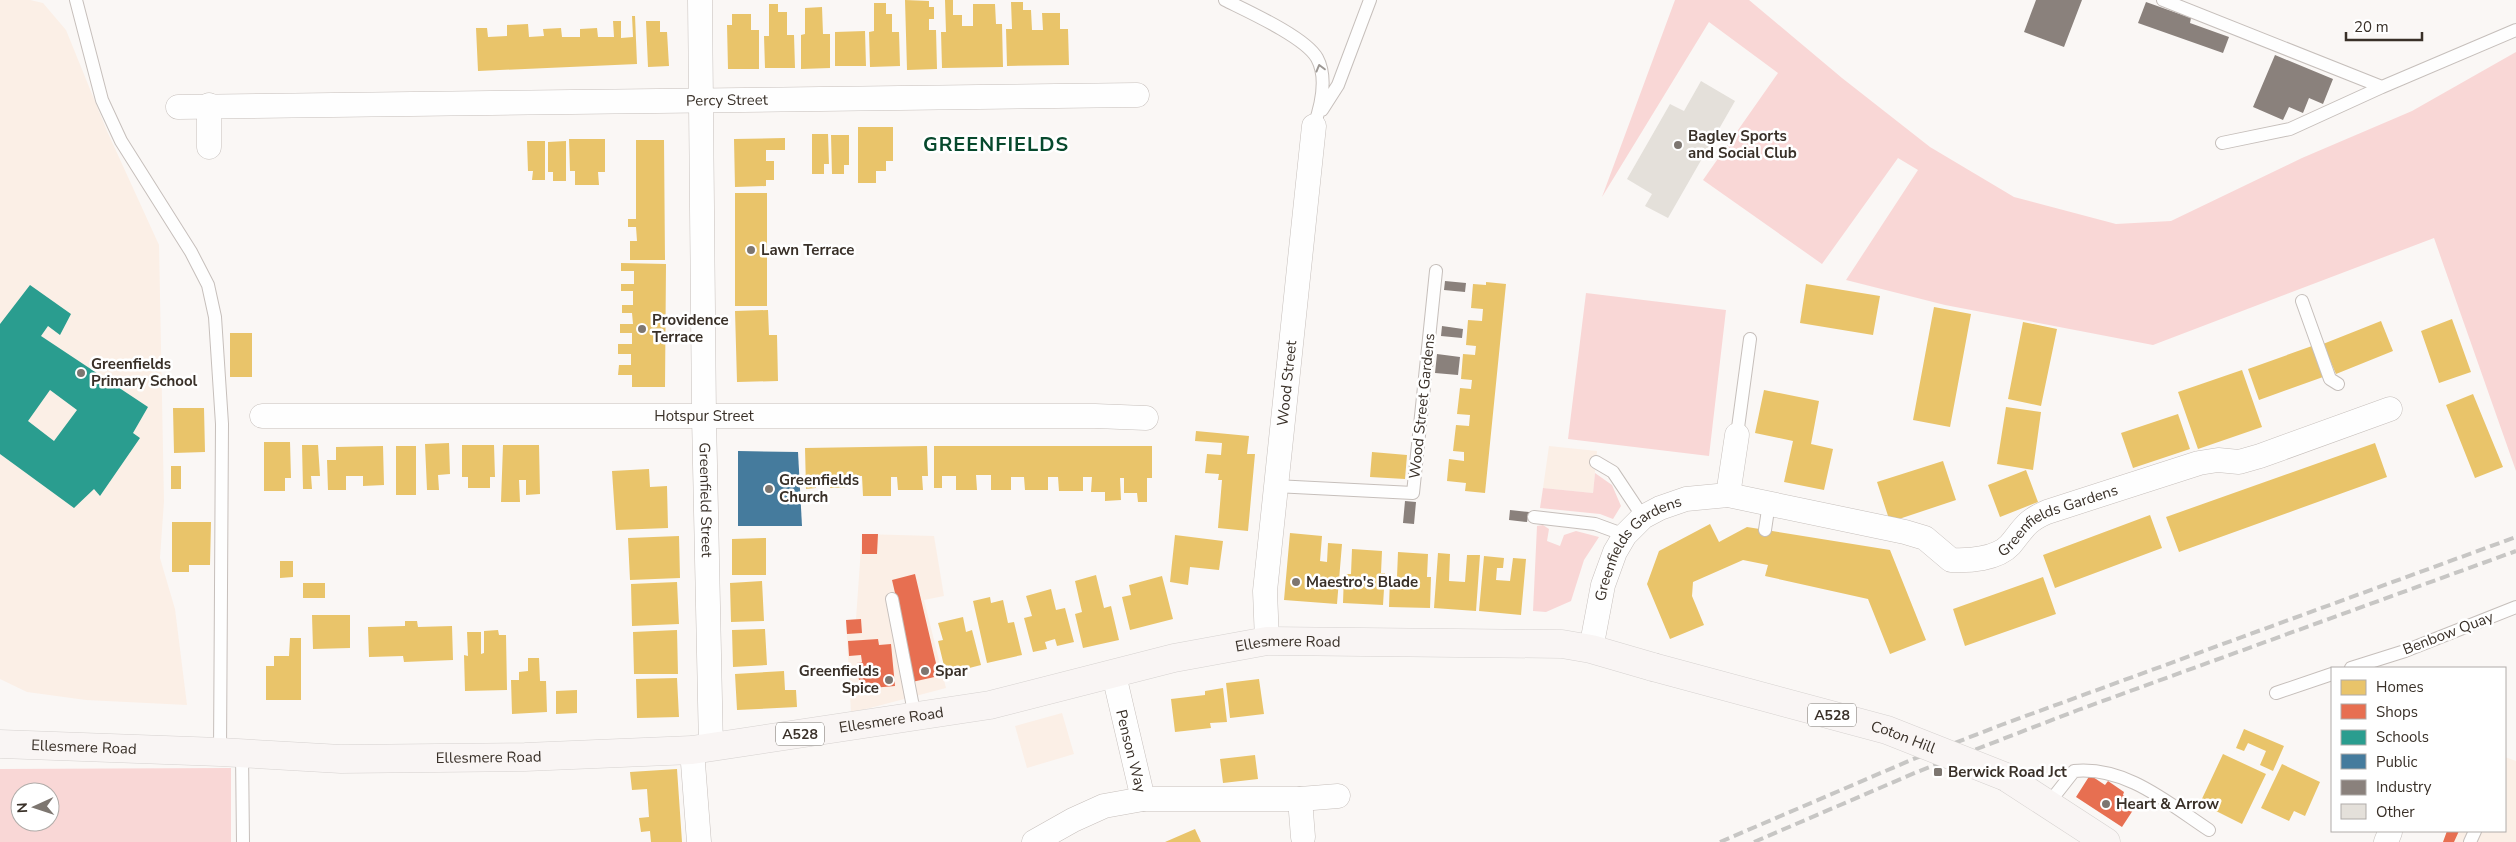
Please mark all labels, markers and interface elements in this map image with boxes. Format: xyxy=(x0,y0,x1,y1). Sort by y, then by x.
scale bar xyxy=(2346,10,2422,42)
text: 20 m xyxy=(2354,17,2389,37)
one-way arrow xyxy=(1315,64,1325,73)
street label: Percy Street xyxy=(686,90,769,111)
place label: Bagley Sports and Social Club xyxy=(1688,126,1797,163)
district label: GREENFIELDS xyxy=(923,131,1069,158)
marker: Bagley Sports and Social Club xyxy=(1672,139,1684,151)
place label: Lawn Terrace xyxy=(761,240,854,260)
marker: Lawn Terrace xyxy=(745,244,757,256)
place label: Providence Terrace xyxy=(652,310,729,347)
marker: Providence Terrace xyxy=(636,323,648,335)
street label: Wood Street Gardens xyxy=(1404,332,1440,480)
street label: Wood Street xyxy=(1272,339,1301,427)
place label: Greenfields Primary School xyxy=(91,354,198,391)
marker: Greenfields Primary School xyxy=(75,367,87,379)
street label: Hotspur Street xyxy=(654,406,755,426)
street label: Greenfield Street xyxy=(695,442,717,558)
place label: Greenfields Church xyxy=(779,470,859,507)
street label: Greenfields Gardens xyxy=(1994,480,2120,562)
marker: Greenfields Church xyxy=(763,483,775,495)
street label: Greenfields Gardens xyxy=(1590,491,1684,603)
place label: Maestro's Blade xyxy=(1306,572,1418,592)
marker: Maestro's Blade xyxy=(1290,576,1302,588)
street label: Benbow Quay xyxy=(2400,606,2496,659)
street label: Ellesmere Road xyxy=(1234,631,1341,657)
place label: Greenfields Spice xyxy=(799,661,879,698)
place label: Spar xyxy=(935,661,968,681)
marker: Spar xyxy=(919,665,931,677)
legend xyxy=(2331,667,2506,832)
marker: Greenfields Spice xyxy=(883,674,895,686)
text: Homes xyxy=(2376,677,2424,697)
street label: Ellesmere Road xyxy=(838,702,945,738)
text: Shops xyxy=(2376,702,2418,722)
road number: A528 xyxy=(1808,704,1856,726)
street label: Penson Way xyxy=(1111,707,1151,795)
street label: Coton Hill xyxy=(1869,716,1939,758)
road number: A528 xyxy=(776,722,824,746)
text: Schools xyxy=(2376,727,2429,747)
street label: Ellesmere Road xyxy=(31,735,137,759)
street label: Ellesmere Road xyxy=(436,746,542,768)
text: Public xyxy=(2376,752,2417,772)
place label: Berwick Road Jct xyxy=(1948,762,2067,782)
marker: Berwick Road Jct xyxy=(1932,766,1944,778)
text: Industry xyxy=(2376,777,2432,797)
north arrow xyxy=(10,782,60,832)
place label: Heart & Arrow xyxy=(2116,794,2219,814)
marker: Heart & Arrow xyxy=(2100,798,2112,810)
text: N xyxy=(13,802,32,813)
text: Other xyxy=(2376,802,2415,822)

